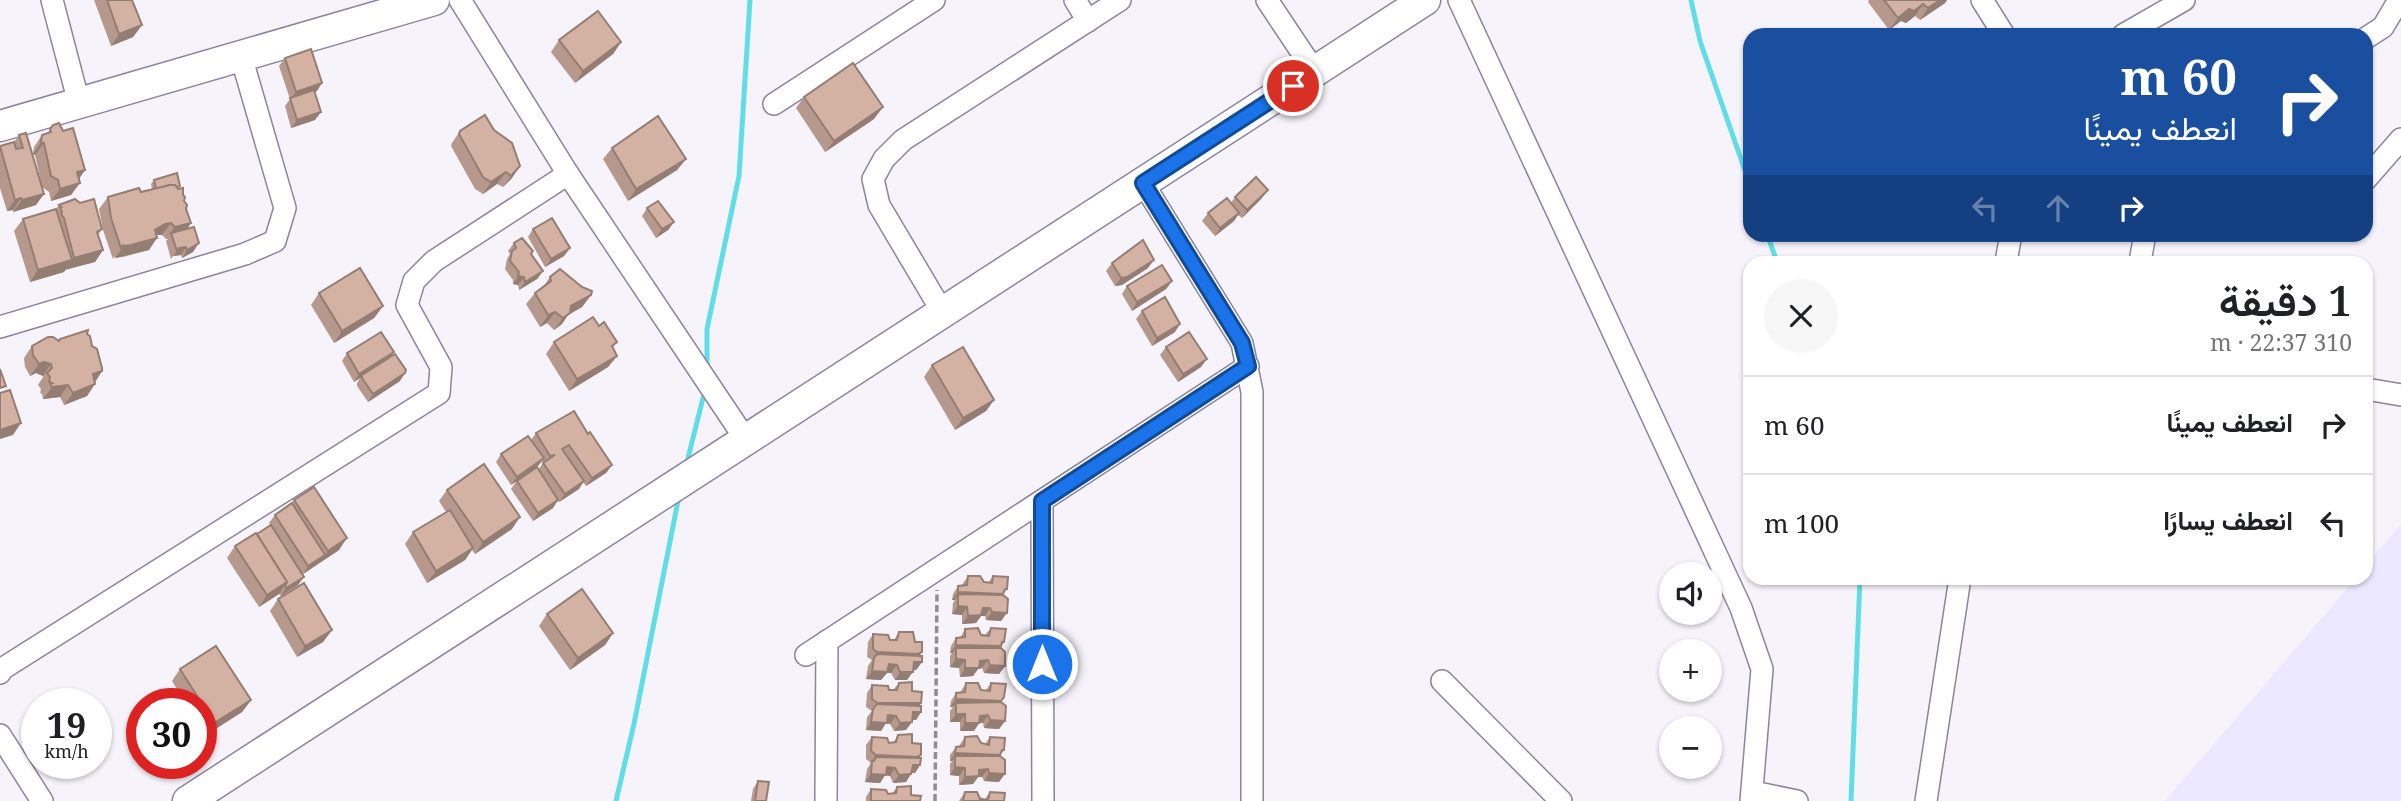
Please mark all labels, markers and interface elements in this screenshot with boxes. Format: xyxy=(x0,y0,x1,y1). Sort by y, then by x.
text: 60 m xyxy=(2121,43,2237,109)
pin xyxy=(1263,56,1323,116)
icon: right xyxy=(2261,56,2352,147)
icon: arrive xyxy=(1274,67,1312,105)
text: انعطف يمينًا xyxy=(2083,106,2237,149)
icon: left xyxy=(1966,189,2004,227)
icon: ahead xyxy=(2039,189,2077,227)
icon: right xyxy=(2112,189,2150,227)
text: 1 دقيقة xyxy=(2219,271,2352,328)
button: close xyxy=(1764,279,1838,353)
text: 310 m · 22:37 xyxy=(2210,326,2352,358)
text: انعطف يمينًا xyxy=(2166,404,2293,440)
icon: right xyxy=(2314,406,2352,444)
text: 60 m xyxy=(1764,407,1824,443)
text: انعطف يسارًا xyxy=(2163,502,2293,538)
icon: left xyxy=(2314,504,2352,542)
text: 100 m xyxy=(1764,505,1839,541)
map controls xyxy=(1659,562,1722,779)
button: sound xyxy=(1659,562,1722,625)
position arrow xyxy=(1005,627,1079,701)
button: + xyxy=(1659,639,1722,702)
speed limit sign: 30 xyxy=(126,688,217,779)
text: 19 xyxy=(47,701,86,748)
button: − xyxy=(1659,716,1722,779)
text: km/h xyxy=(44,739,89,763)

